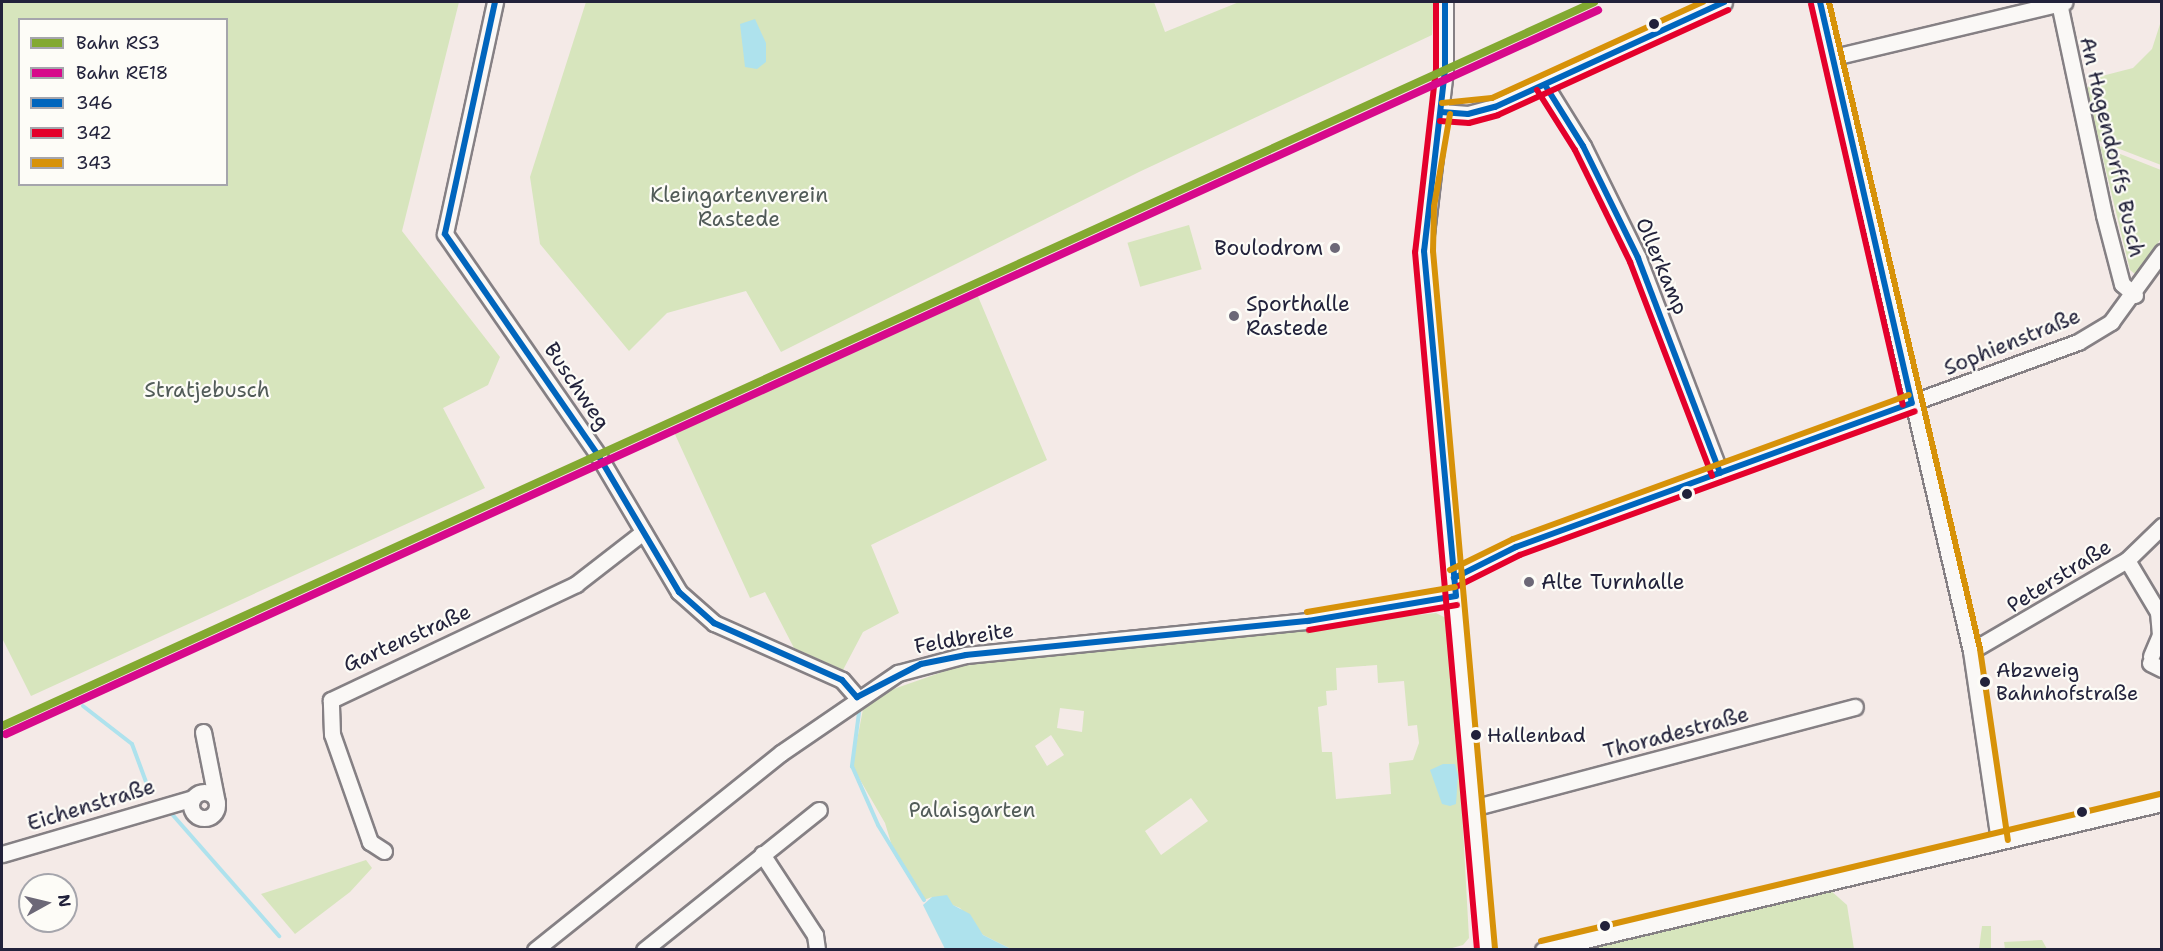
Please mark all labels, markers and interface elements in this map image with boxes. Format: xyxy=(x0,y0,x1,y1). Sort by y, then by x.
legend xyxy=(18,18,228,186)
unlabelled marker xyxy=(1648,18,1660,30)
text: Bahn RS3 xyxy=(76,31,160,55)
street label: An Hagendorffs Busch xyxy=(2074,34,2150,260)
text: Bahn RE18 xyxy=(76,61,168,85)
text: 346 xyxy=(76,91,113,115)
text: 342 xyxy=(76,121,112,145)
text: 343 xyxy=(76,151,112,175)
park label: Kleingartenverein Rastede xyxy=(650,182,828,232)
street label: Ollerkamp xyxy=(1630,214,1694,318)
place label: Boulodrom xyxy=(1214,235,1323,261)
marker: Boulodrom xyxy=(1328,241,1342,255)
place label: Sporthalle Rastede xyxy=(1246,291,1350,341)
street label: Sophienstraße xyxy=(1940,303,2084,381)
marker: Sporthalle Rastede xyxy=(1227,309,1241,323)
street label: Buschweg xyxy=(539,338,615,434)
park label: Stratjebusch xyxy=(144,377,270,403)
unlabelled marker xyxy=(1681,488,1693,500)
street label: Peterstraße xyxy=(2002,534,2116,618)
place label: Alte Turnhalle xyxy=(1541,569,1685,595)
marker: Alte Turnhalle xyxy=(1522,575,1536,589)
street label: Gartenstraße xyxy=(339,599,475,677)
street label: Feldbreite xyxy=(912,617,1016,659)
place label: Abzweig Bahnhofstraße xyxy=(1996,658,2138,705)
marker: Abzweig Bahnhofstraße xyxy=(1979,676,1991,688)
street label: Thoradestraße xyxy=(1600,701,1752,765)
place label: Hallenbad xyxy=(1487,723,1586,747)
marker: Hallenbad xyxy=(1470,729,1482,741)
street label: Eichenstraße xyxy=(24,774,158,836)
park label: Palaisgarten xyxy=(909,797,1035,823)
unlabelled marker xyxy=(2076,806,2088,818)
north arrow xyxy=(18,873,78,933)
text: N xyxy=(53,893,76,908)
unlabelled marker xyxy=(1599,920,1611,932)

